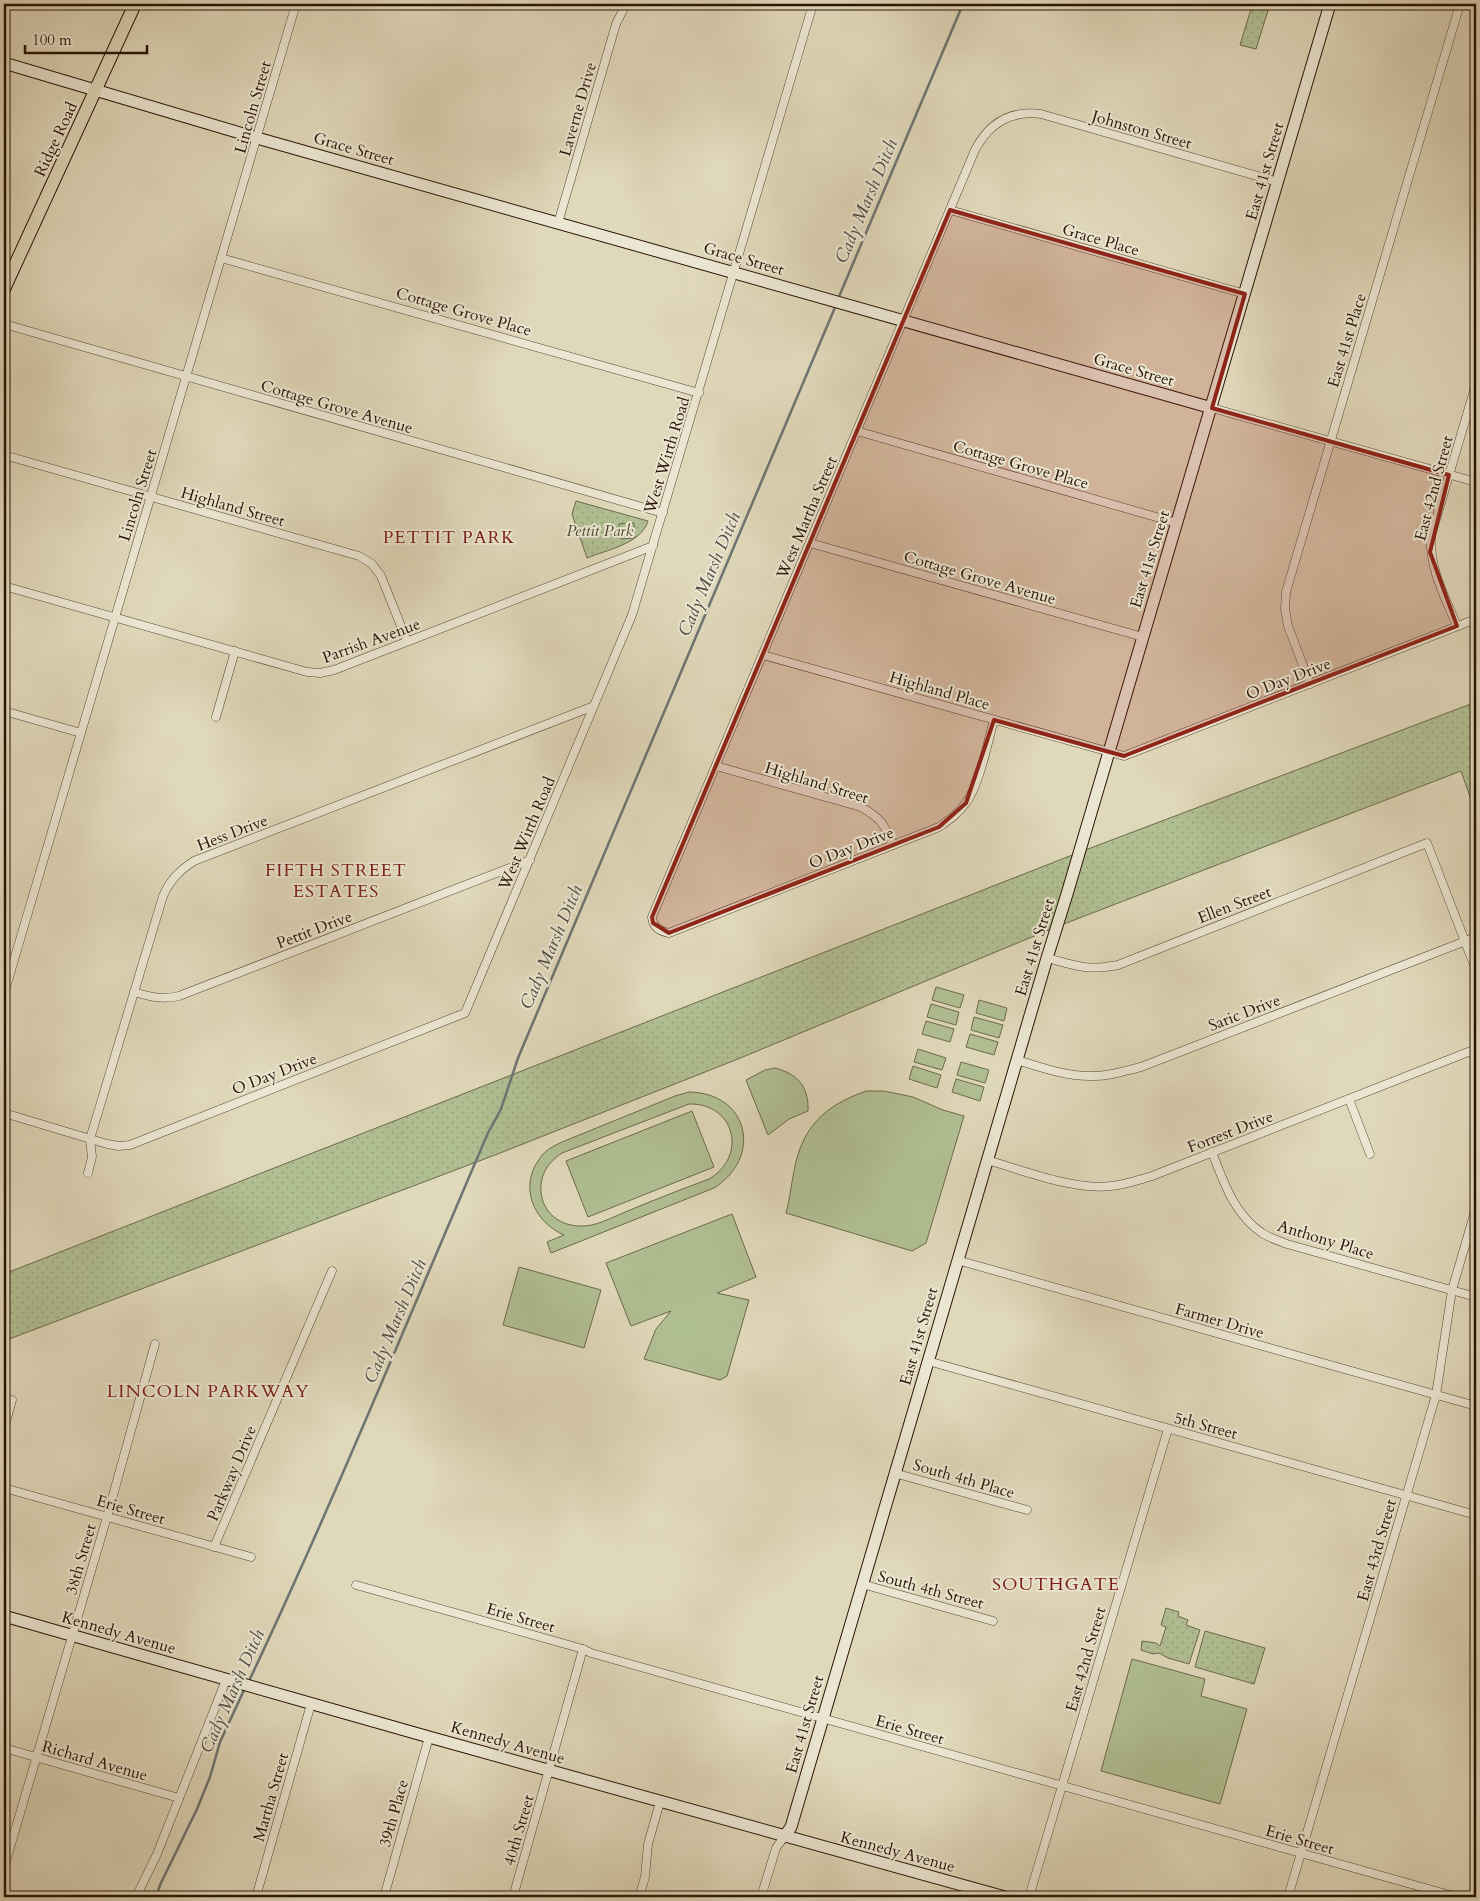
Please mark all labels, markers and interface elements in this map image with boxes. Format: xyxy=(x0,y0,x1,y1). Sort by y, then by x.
scale bar xyxy=(25,22,148,54)
text: 100 m xyxy=(32,30,72,50)
street label: Lincoln Street xyxy=(229,59,277,156)
street label: Laverne Drive xyxy=(554,60,602,159)
street label: Ridge Road xyxy=(29,98,83,180)
street label: Johnston Street xyxy=(1087,105,1194,155)
street label: East 41st Street xyxy=(1240,120,1289,223)
street label: Grace Street xyxy=(311,127,397,171)
water label: Cady Marsh Ditch xyxy=(829,135,904,267)
street label: Grace Place xyxy=(1060,218,1142,261)
street label: Grace Street xyxy=(701,237,787,281)
street label: Cottage Grove Place xyxy=(393,282,534,342)
street label: East 41st Place xyxy=(1322,290,1372,390)
street label: Grace Street xyxy=(1091,348,1177,392)
street label: Cottage Grove Avenue xyxy=(258,375,415,439)
street label: West Wirth Road xyxy=(638,394,695,517)
street label: East 42nd Street xyxy=(1409,433,1459,543)
street label: Cottage Grove Place xyxy=(950,435,1091,495)
street label: Lincoln Street xyxy=(114,447,162,544)
street label: West Martha Street xyxy=(771,453,843,583)
street label: Highland Street xyxy=(178,482,287,532)
water label: Cady Marsh Ditch xyxy=(672,508,747,640)
street label: East 41st Street xyxy=(1125,508,1175,611)
park label: Pettit Park xyxy=(567,520,634,542)
district label: PETTIT PARK xyxy=(383,525,515,550)
street label: Cottage Grove Avenue xyxy=(901,546,1058,610)
street label: Parrish Avenue xyxy=(319,613,423,669)
street label: O Day Drive xyxy=(1243,653,1334,705)
street label: Highland Place xyxy=(887,666,993,716)
street label: Highland Street xyxy=(762,757,871,809)
street label: West Wirth Road xyxy=(493,773,561,894)
street label: Hess Drive xyxy=(194,809,271,857)
street label: O Day Drive xyxy=(806,822,897,874)
district label: FIFTH STREET ESTATES xyxy=(265,858,407,904)
water label: Cady Marsh Ditch xyxy=(514,881,589,1013)
street label: Ellen Street xyxy=(1194,881,1274,929)
street label: East 41st Street xyxy=(1010,896,1060,999)
street label: Pettit Drive xyxy=(273,905,355,954)
street label: Saric Drive xyxy=(1205,989,1284,1037)
street label: O Day Drive xyxy=(229,1048,320,1100)
street label: Forrest Drive xyxy=(1184,1106,1276,1158)
street label: Anthony Place xyxy=(1275,1215,1377,1265)
water label: Cady Marsh Ditch xyxy=(358,1255,433,1387)
street label: East 41st Street xyxy=(894,1285,943,1388)
street label: Farmer Drive xyxy=(1173,1298,1267,1344)
district label: LINCOLN PARKWAY xyxy=(106,1379,310,1404)
street label: 5th Street xyxy=(1172,1407,1240,1445)
street label: Parkway Drive xyxy=(202,1422,262,1525)
street label: South 4th Place xyxy=(910,1454,1017,1504)
street label: Erie Street xyxy=(94,1490,168,1530)
street label: East 43rd Street xyxy=(1352,1497,1402,1604)
street label: 38th Street xyxy=(60,1521,102,1597)
street label: South 4th Street xyxy=(876,1565,986,1615)
district label: SOUTHGATE xyxy=(992,1572,1120,1597)
street label: Erie Street xyxy=(484,1598,558,1638)
street label: East 42nd Street xyxy=(1060,1604,1111,1714)
street label: Kennedy Avenue xyxy=(59,1606,178,1660)
water label: Cady Marsh Ditch xyxy=(194,1625,271,1757)
street label: East 41st Street xyxy=(780,1673,829,1776)
street label: Erie Street xyxy=(873,1710,947,1750)
street label: Kennedy Avenue xyxy=(448,1716,567,1770)
street label: Richard Avenue xyxy=(39,1735,150,1787)
street label: Martha Street xyxy=(248,1750,294,1844)
street label: 39th Place xyxy=(374,1777,414,1850)
street label: 40th Street xyxy=(498,1792,540,1868)
street label: Erie Street xyxy=(1263,1820,1337,1860)
street label: Kennedy Avenue xyxy=(838,1826,957,1878)

